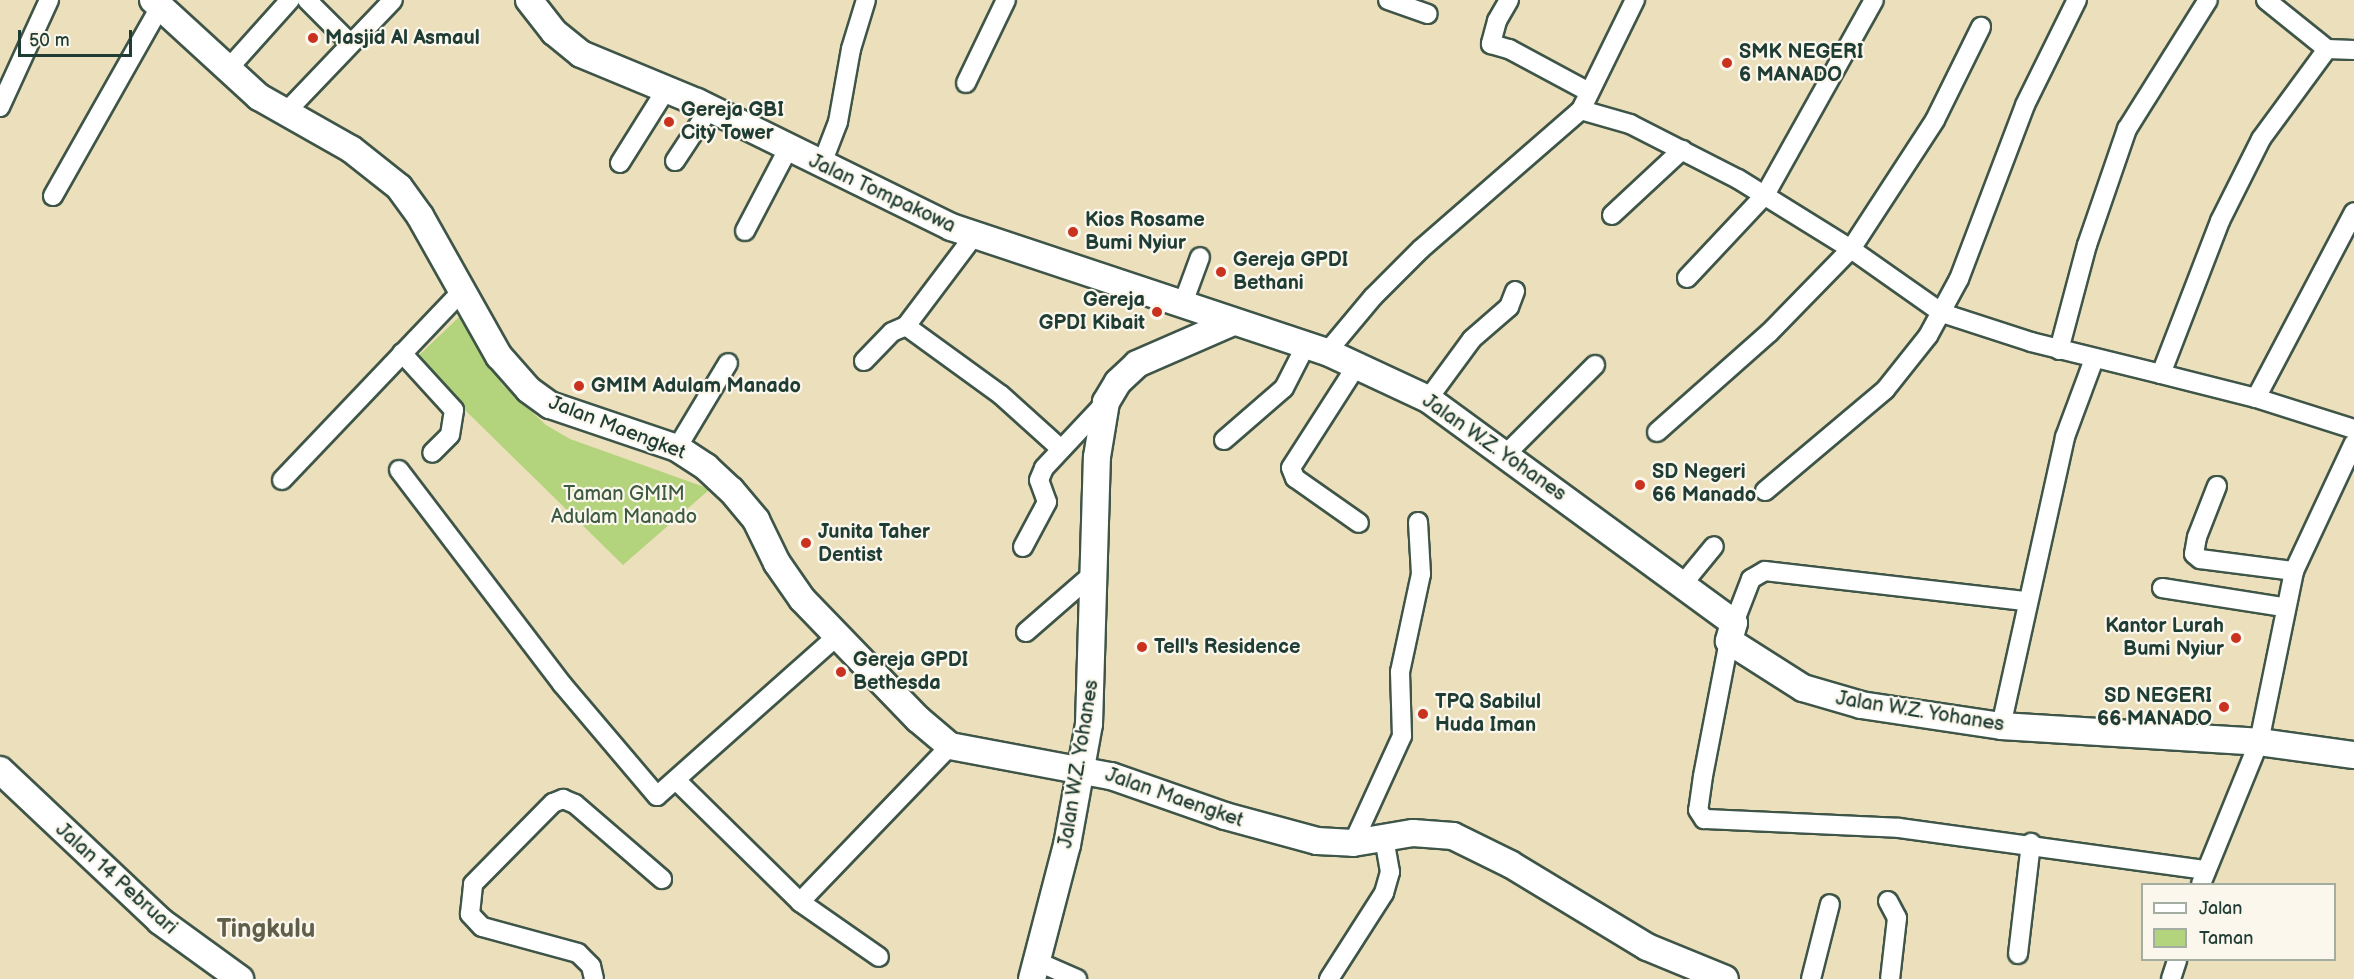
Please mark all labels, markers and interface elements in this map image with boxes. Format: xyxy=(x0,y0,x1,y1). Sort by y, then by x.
scale bar xyxy=(21,18,135,56)
place label: Masjid Al Asmaul xyxy=(325,26,480,50)
text: 50 m xyxy=(29,30,70,51)
marker: Masjid Al Asmaul xyxy=(306,31,320,45)
place label: SMK NEGERI 6 MANADO xyxy=(1739,40,1864,87)
marker: SMK NEGERI 6 MANADO xyxy=(1720,56,1734,70)
place label: Gereja GBI City Tower xyxy=(681,98,784,145)
marker: Gereja GBI City Tower xyxy=(662,115,676,129)
street label: Jalan Tompakowa xyxy=(805,149,959,239)
place label: Kios Rosame Bumi Nyiur xyxy=(1085,208,1205,255)
marker: Kios Rosame Bumi Nyiur xyxy=(1066,225,1080,239)
place label: Gereja GPDI Bethani xyxy=(1233,248,1348,295)
marker: Gereja GPDI Bethani xyxy=(1214,265,1228,279)
place label: Gereja GPDI Kibait xyxy=(1039,288,1145,335)
marker: Gereja GPDI Kibait xyxy=(1150,305,1164,319)
place label: GMIM Adulam Manado xyxy=(591,374,801,398)
marker: GMIM Adulam Manado xyxy=(572,379,586,393)
street label: Jalan W.Z. Yohanes xyxy=(1417,389,1571,507)
street label: Jalan Maengket xyxy=(545,391,689,465)
place label: SD Negeri 66 Manado xyxy=(1652,461,1756,508)
marker: SD Negeri 66 Manado xyxy=(1633,478,1647,492)
park label: Taman GMIM Adulam Manado xyxy=(551,482,697,529)
place label: Junita Taher Dentist xyxy=(818,520,930,567)
marker: Junita Taher Dentist xyxy=(799,536,813,550)
place label: Kantor Lurah Bumi Nyiur xyxy=(2105,614,2224,661)
marker: Kantor Lurah Bumi Nyiur xyxy=(2229,631,2243,645)
place label: Tell's Residence xyxy=(1154,635,1300,659)
marker: Tell's Residence xyxy=(1135,640,1149,654)
place label: Gereja GPDI Bethesda xyxy=(853,648,968,695)
marker: Gereja GPDI Bethesda xyxy=(834,665,848,679)
street label: Jalan W.Z. Yohanes xyxy=(1054,677,1104,851)
place label: SD NEGERI 66 MANADO xyxy=(2097,684,2212,731)
street label: Jalan W.Z. Yohanes xyxy=(1833,687,2007,737)
place label: TPQ Sabilul Huda Iman xyxy=(1435,690,1541,737)
marker: SD NEGERI 66 MANADO xyxy=(2217,700,2231,714)
marker: TPQ Sabilul Huda Iman xyxy=(1416,707,1430,721)
street label: Jalan Maengket xyxy=(1102,763,1246,833)
street label: Jalan 14 Pebruari xyxy=(50,818,182,940)
legend xyxy=(2141,883,2336,961)
text: Jalan xyxy=(2199,898,2242,919)
district label: Tingkulu xyxy=(217,914,315,946)
text: Taman xyxy=(2199,928,2253,949)

